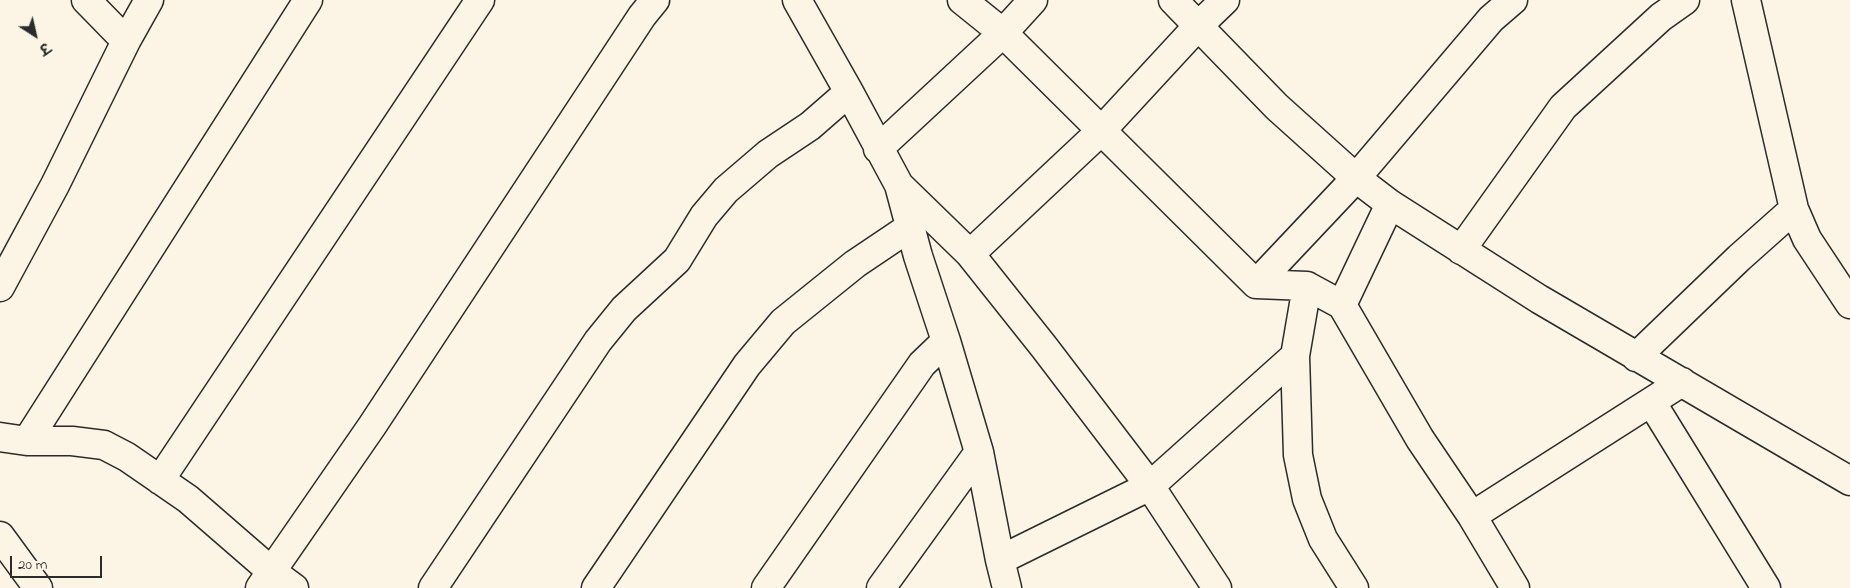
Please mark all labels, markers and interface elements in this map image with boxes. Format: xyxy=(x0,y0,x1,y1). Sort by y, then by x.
north arrow xyxy=(10,10,60,60)
text: उ xyxy=(34,36,54,59)
scale bar xyxy=(12,546,105,578)
text: 20 m xyxy=(18,554,47,576)

